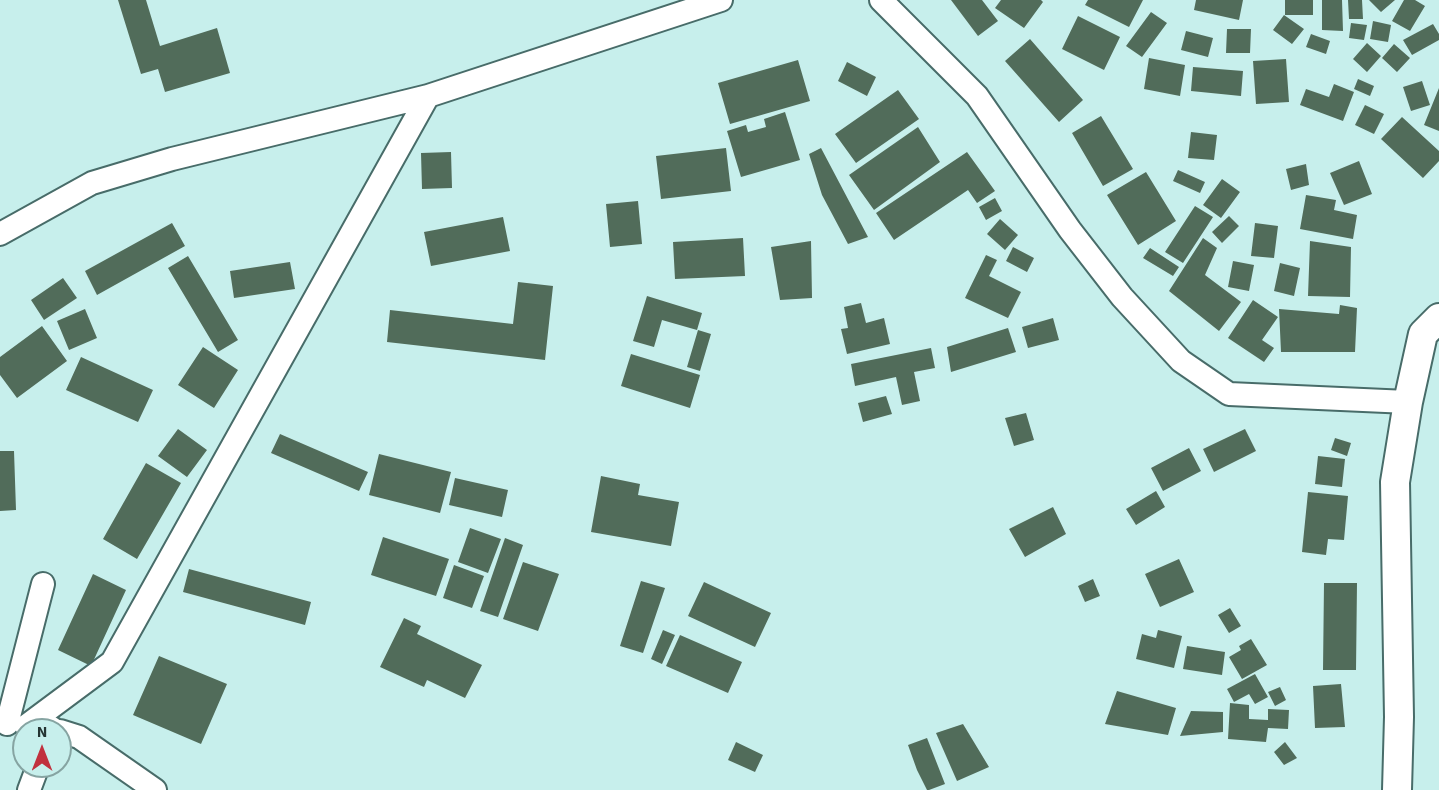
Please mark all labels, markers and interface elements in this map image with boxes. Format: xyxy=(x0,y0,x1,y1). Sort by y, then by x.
north arrow xyxy=(12,718,72,778)
text: N xyxy=(37,721,47,743)

